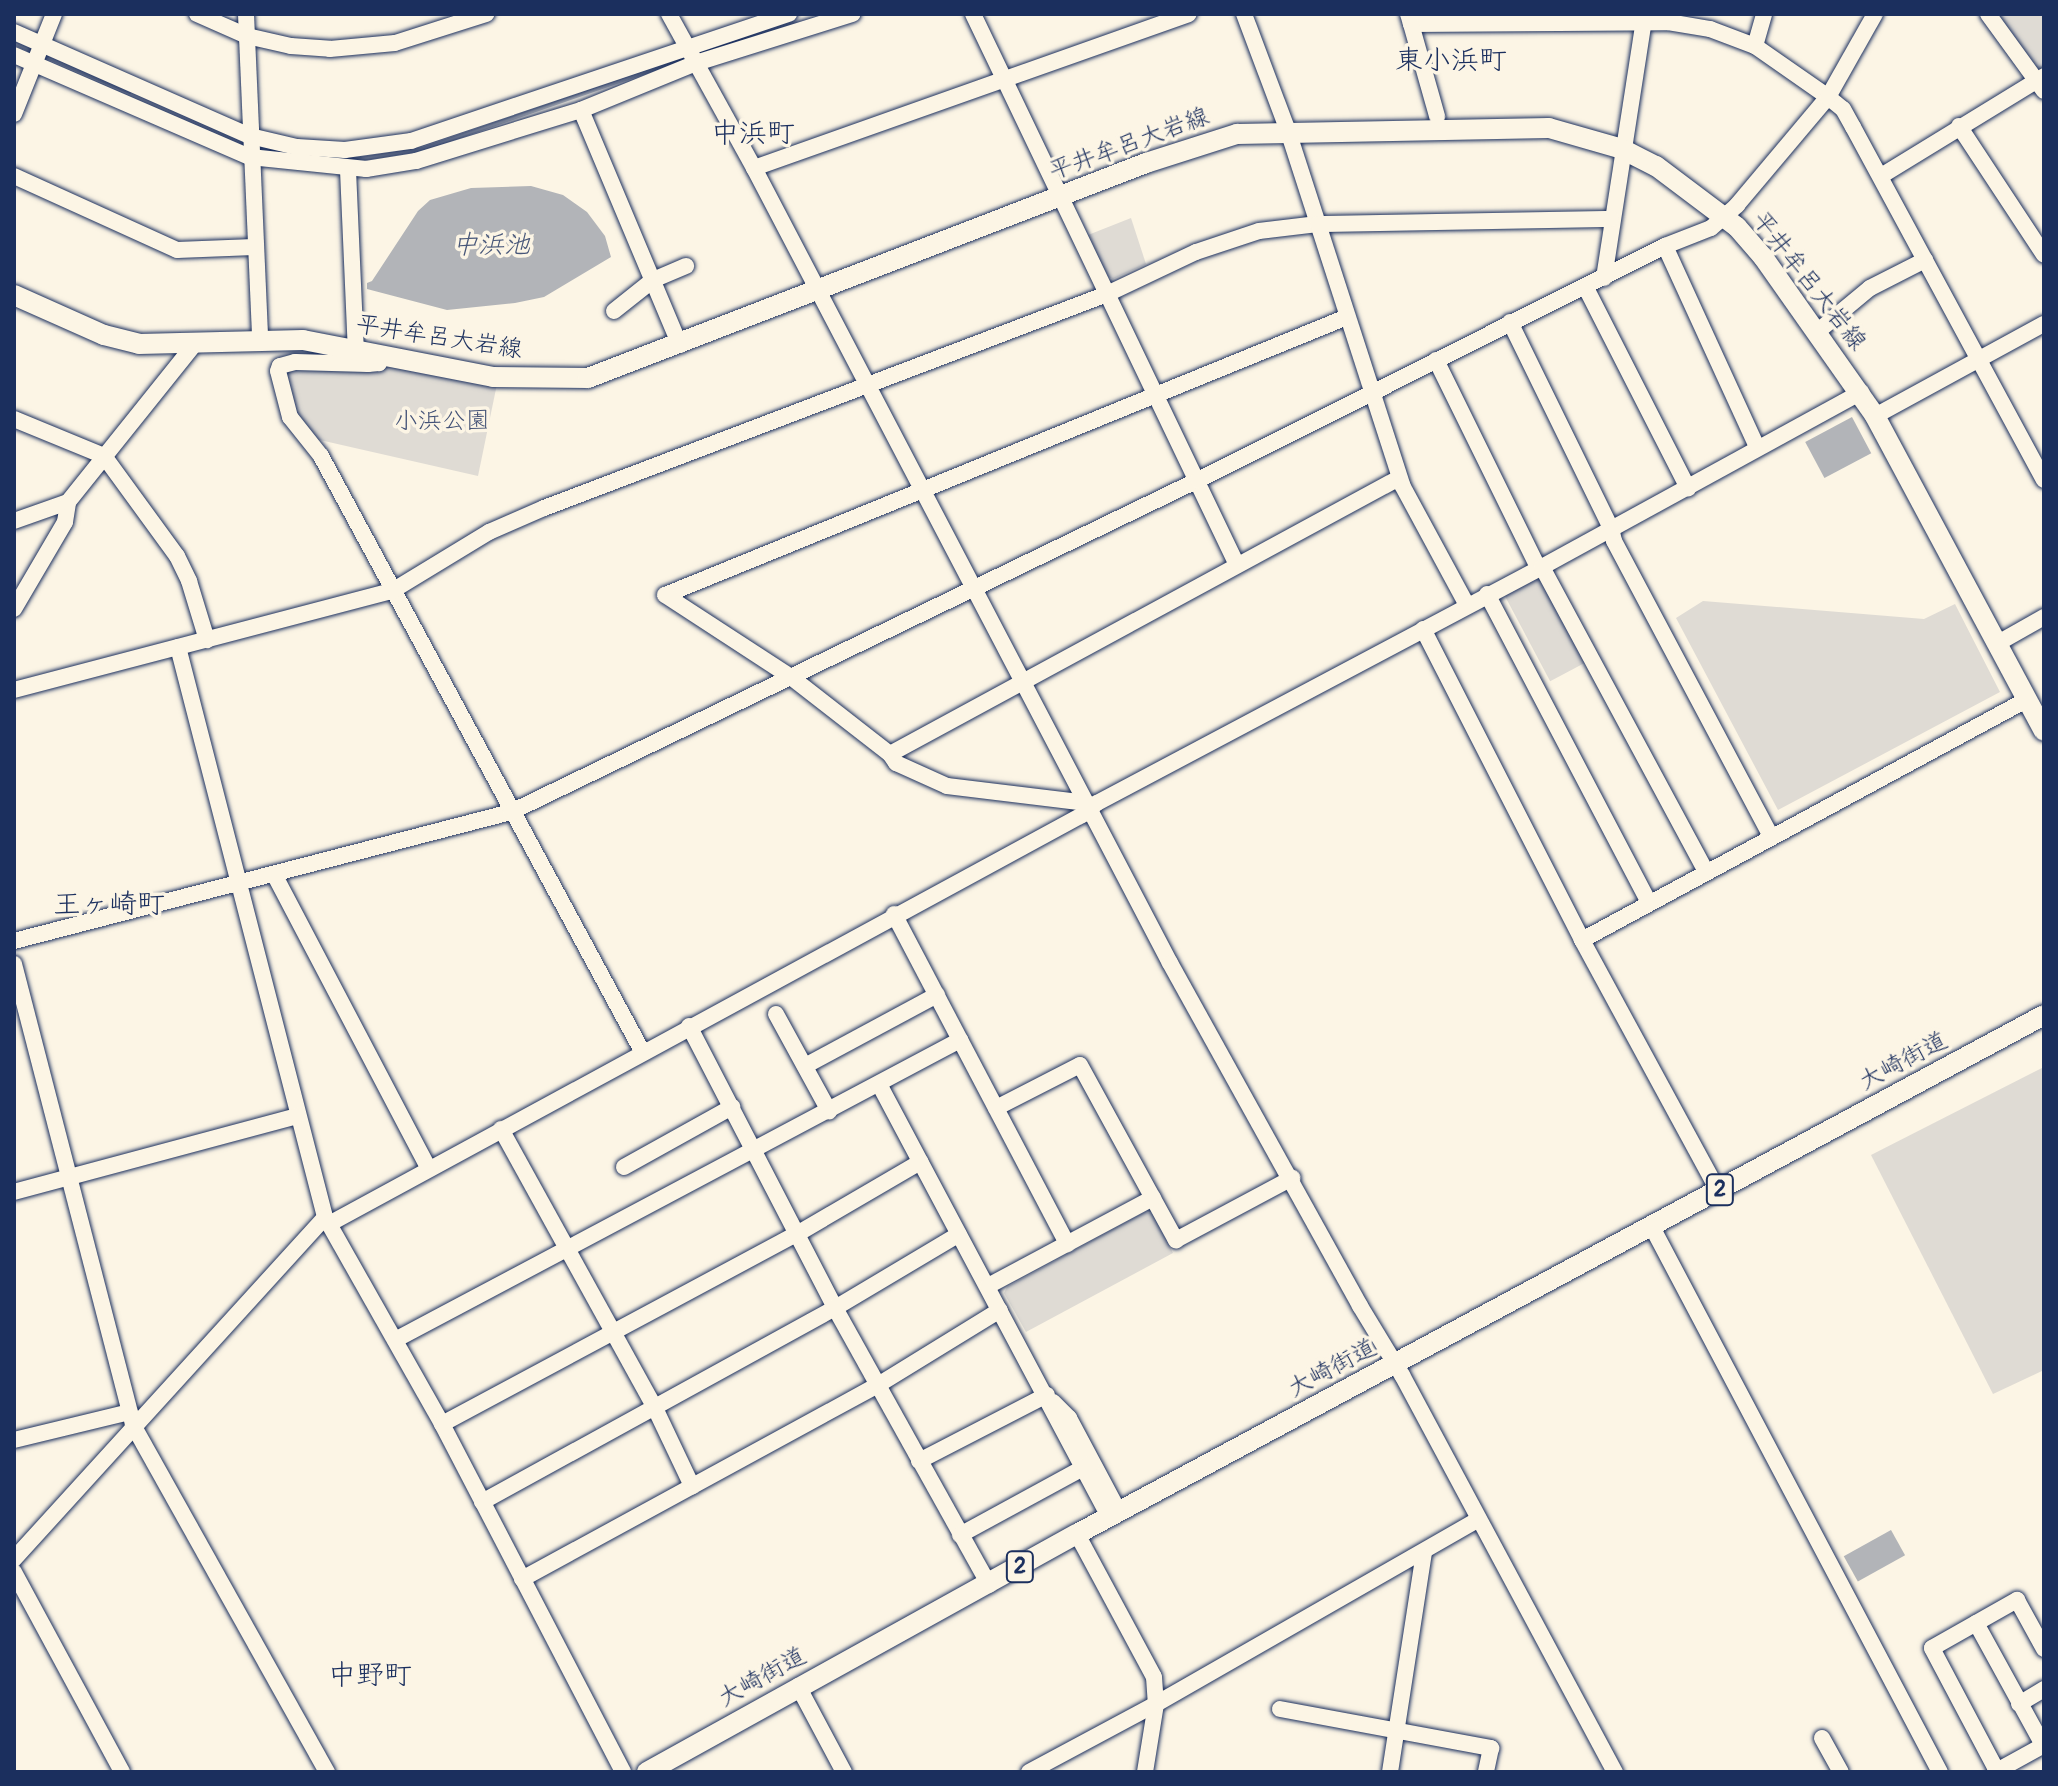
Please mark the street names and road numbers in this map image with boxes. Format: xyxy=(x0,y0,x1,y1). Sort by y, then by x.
street label: 平井牟呂大岩線 xyxy=(1045,102,1213,186)
street label: 平井牟呂大岩線 xyxy=(1746,206,1872,356)
street label: 平井牟呂大岩線 xyxy=(354,310,524,364)
street label: 大崎街道 xyxy=(1854,1026,1952,1096)
road number: 2 xyxy=(1704,1172,1736,1208)
street label: 大崎街道 xyxy=(1283,1333,1381,1403)
road number: 2 xyxy=(1004,1549,1036,1585)
street label: 大崎街道 xyxy=(713,1641,811,1713)

